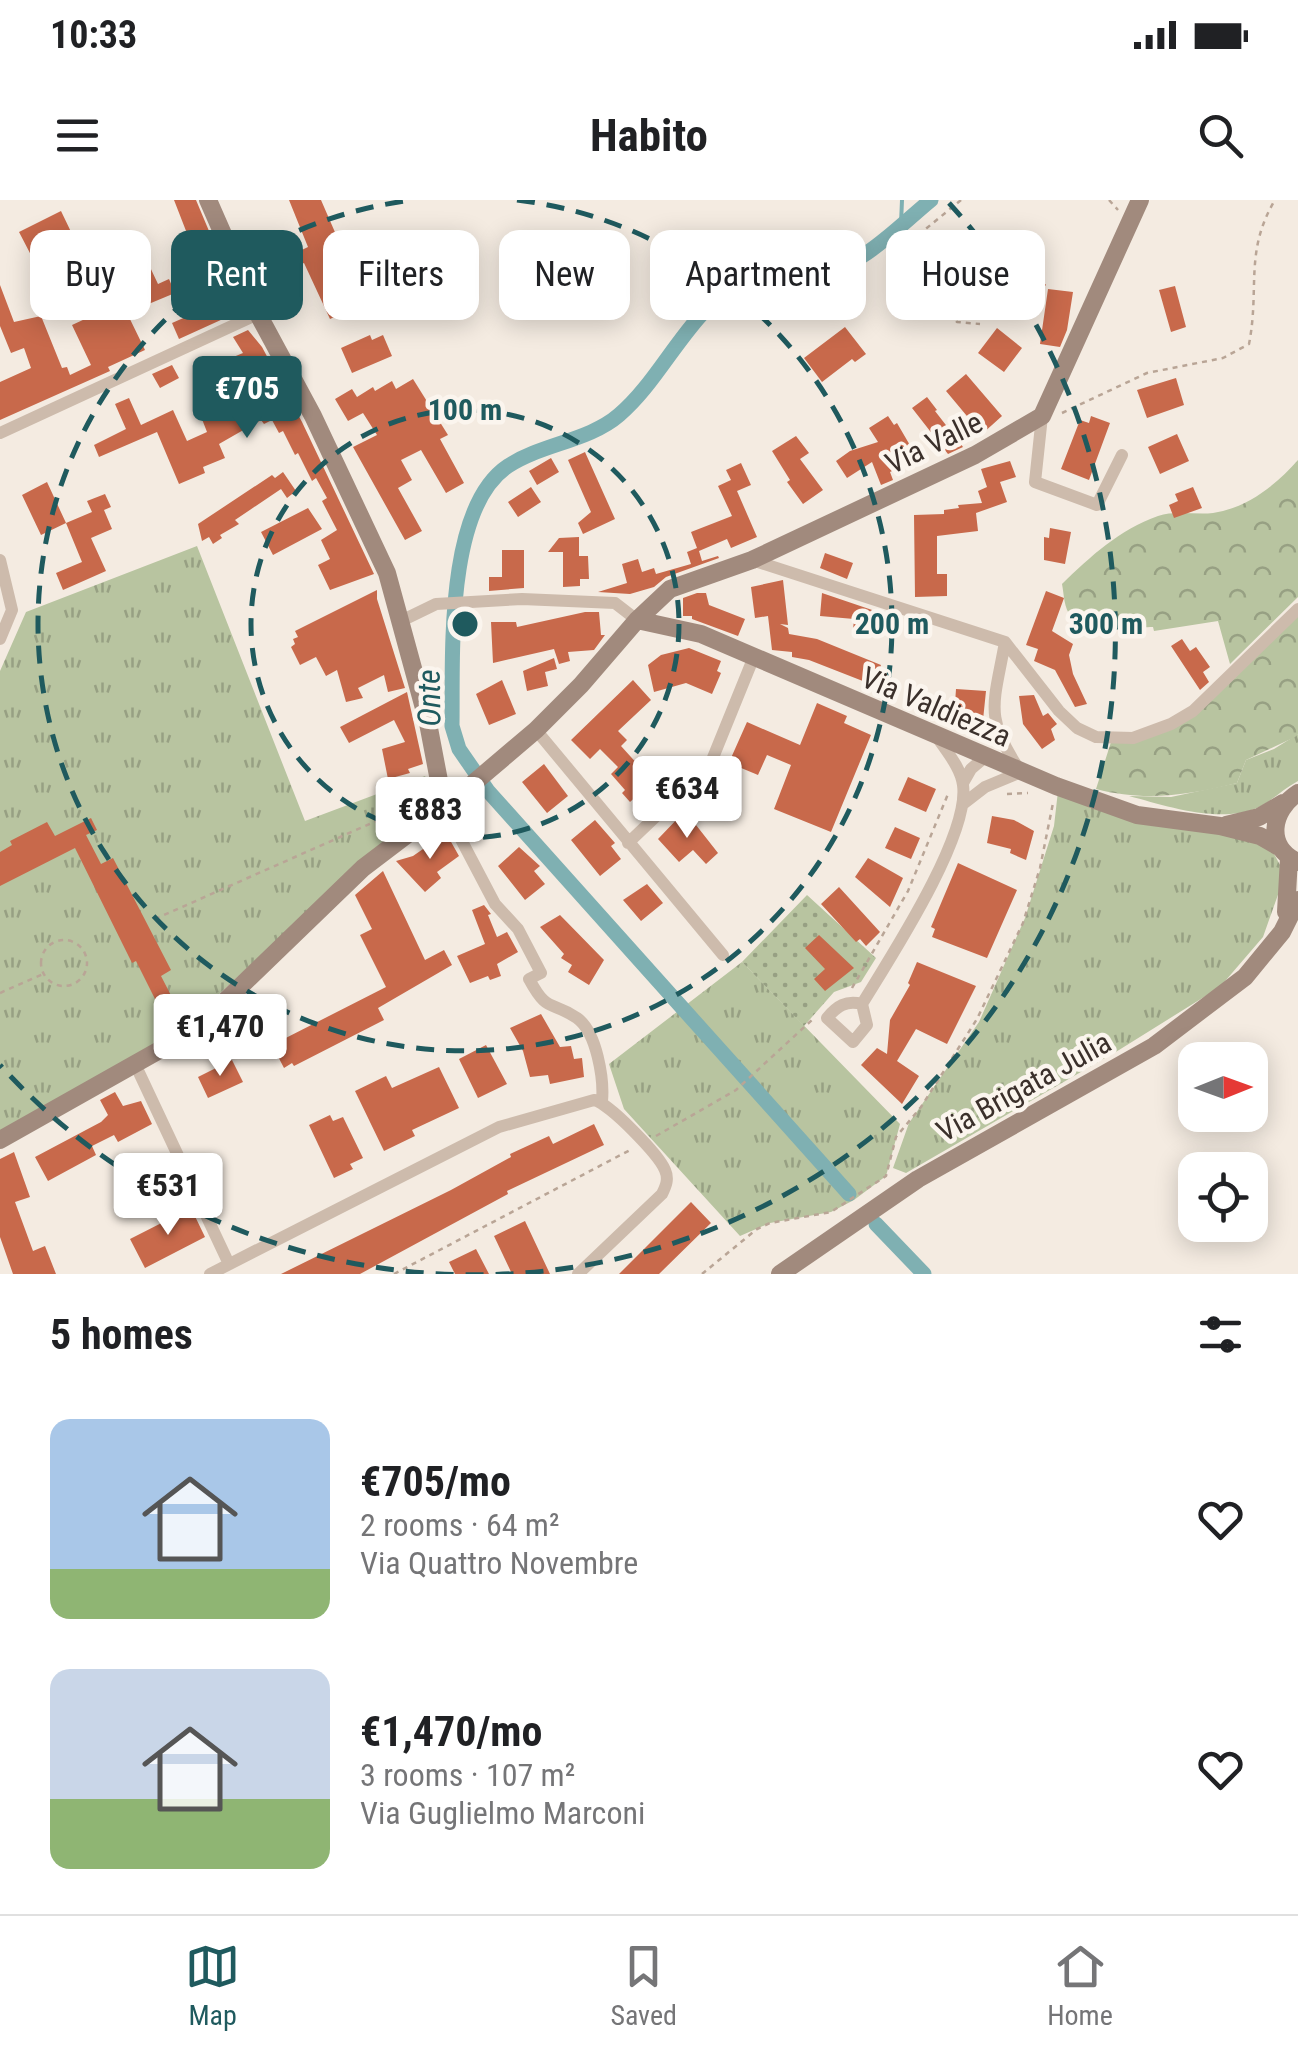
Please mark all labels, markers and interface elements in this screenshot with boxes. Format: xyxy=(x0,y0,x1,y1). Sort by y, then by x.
text: 10:33 xyxy=(50,13,137,57)
icon: menu xyxy=(50,108,105,163)
icon: search xyxy=(1193,108,1248,163)
text: Habito xyxy=(590,109,708,162)
chip: Buy xyxy=(30,230,151,320)
chip: Rent xyxy=(171,230,303,320)
chip: Filters xyxy=(323,230,479,320)
chip: New xyxy=(499,230,630,320)
chip: Apartment xyxy=(650,230,866,320)
chip: House xyxy=(886,230,1045,320)
pin: €705 xyxy=(188,356,306,441)
text: €705 xyxy=(215,369,279,407)
text: 100 m xyxy=(428,392,502,427)
street label: Via Valle xyxy=(880,404,988,481)
centre of rings xyxy=(447,606,483,642)
text: 200 m xyxy=(855,606,929,641)
text: 300 m xyxy=(1069,606,1143,641)
street label: Via Valdiezza xyxy=(856,659,1016,754)
water label: Onte xyxy=(410,669,448,727)
pin: €634 xyxy=(628,756,746,841)
text: €634 xyxy=(655,769,719,807)
pin: €883 xyxy=(371,777,489,862)
text: €883 xyxy=(398,790,462,828)
pin: €1,470 xyxy=(139,994,301,1079)
text: €1,470 xyxy=(176,1007,264,1045)
street label: Via Brigata Julia xyxy=(931,1024,1117,1149)
north arrow xyxy=(1178,1042,1268,1132)
map controls xyxy=(1178,1042,1268,1242)
button: locate xyxy=(1178,1152,1268,1242)
pin: €531 xyxy=(109,1153,227,1238)
text: €531 xyxy=(136,1166,200,1204)
icon: filters xyxy=(1193,1307,1248,1362)
text: 5 homes xyxy=(50,1310,193,1359)
text: €705/mo xyxy=(360,1457,511,1506)
icon: home xyxy=(130,1459,250,1579)
icon: heart xyxy=(1193,1492,1248,1547)
text: 2 rooms · 64 m² xyxy=(360,1506,559,1544)
text: Via Quattro Novembre xyxy=(360,1544,638,1582)
text: €1,470/mo xyxy=(360,1707,542,1756)
icon: home xyxy=(130,1709,250,1829)
icon: heart xyxy=(1193,1742,1248,1797)
text: 3 rooms · 107 m² xyxy=(360,1756,575,1794)
text: Via Guglielmo Marconi xyxy=(360,1794,645,1832)
tab: Map xyxy=(185,1939,240,2032)
tab: Saved xyxy=(610,1939,677,2032)
tab: Home xyxy=(1047,1939,1113,2032)

